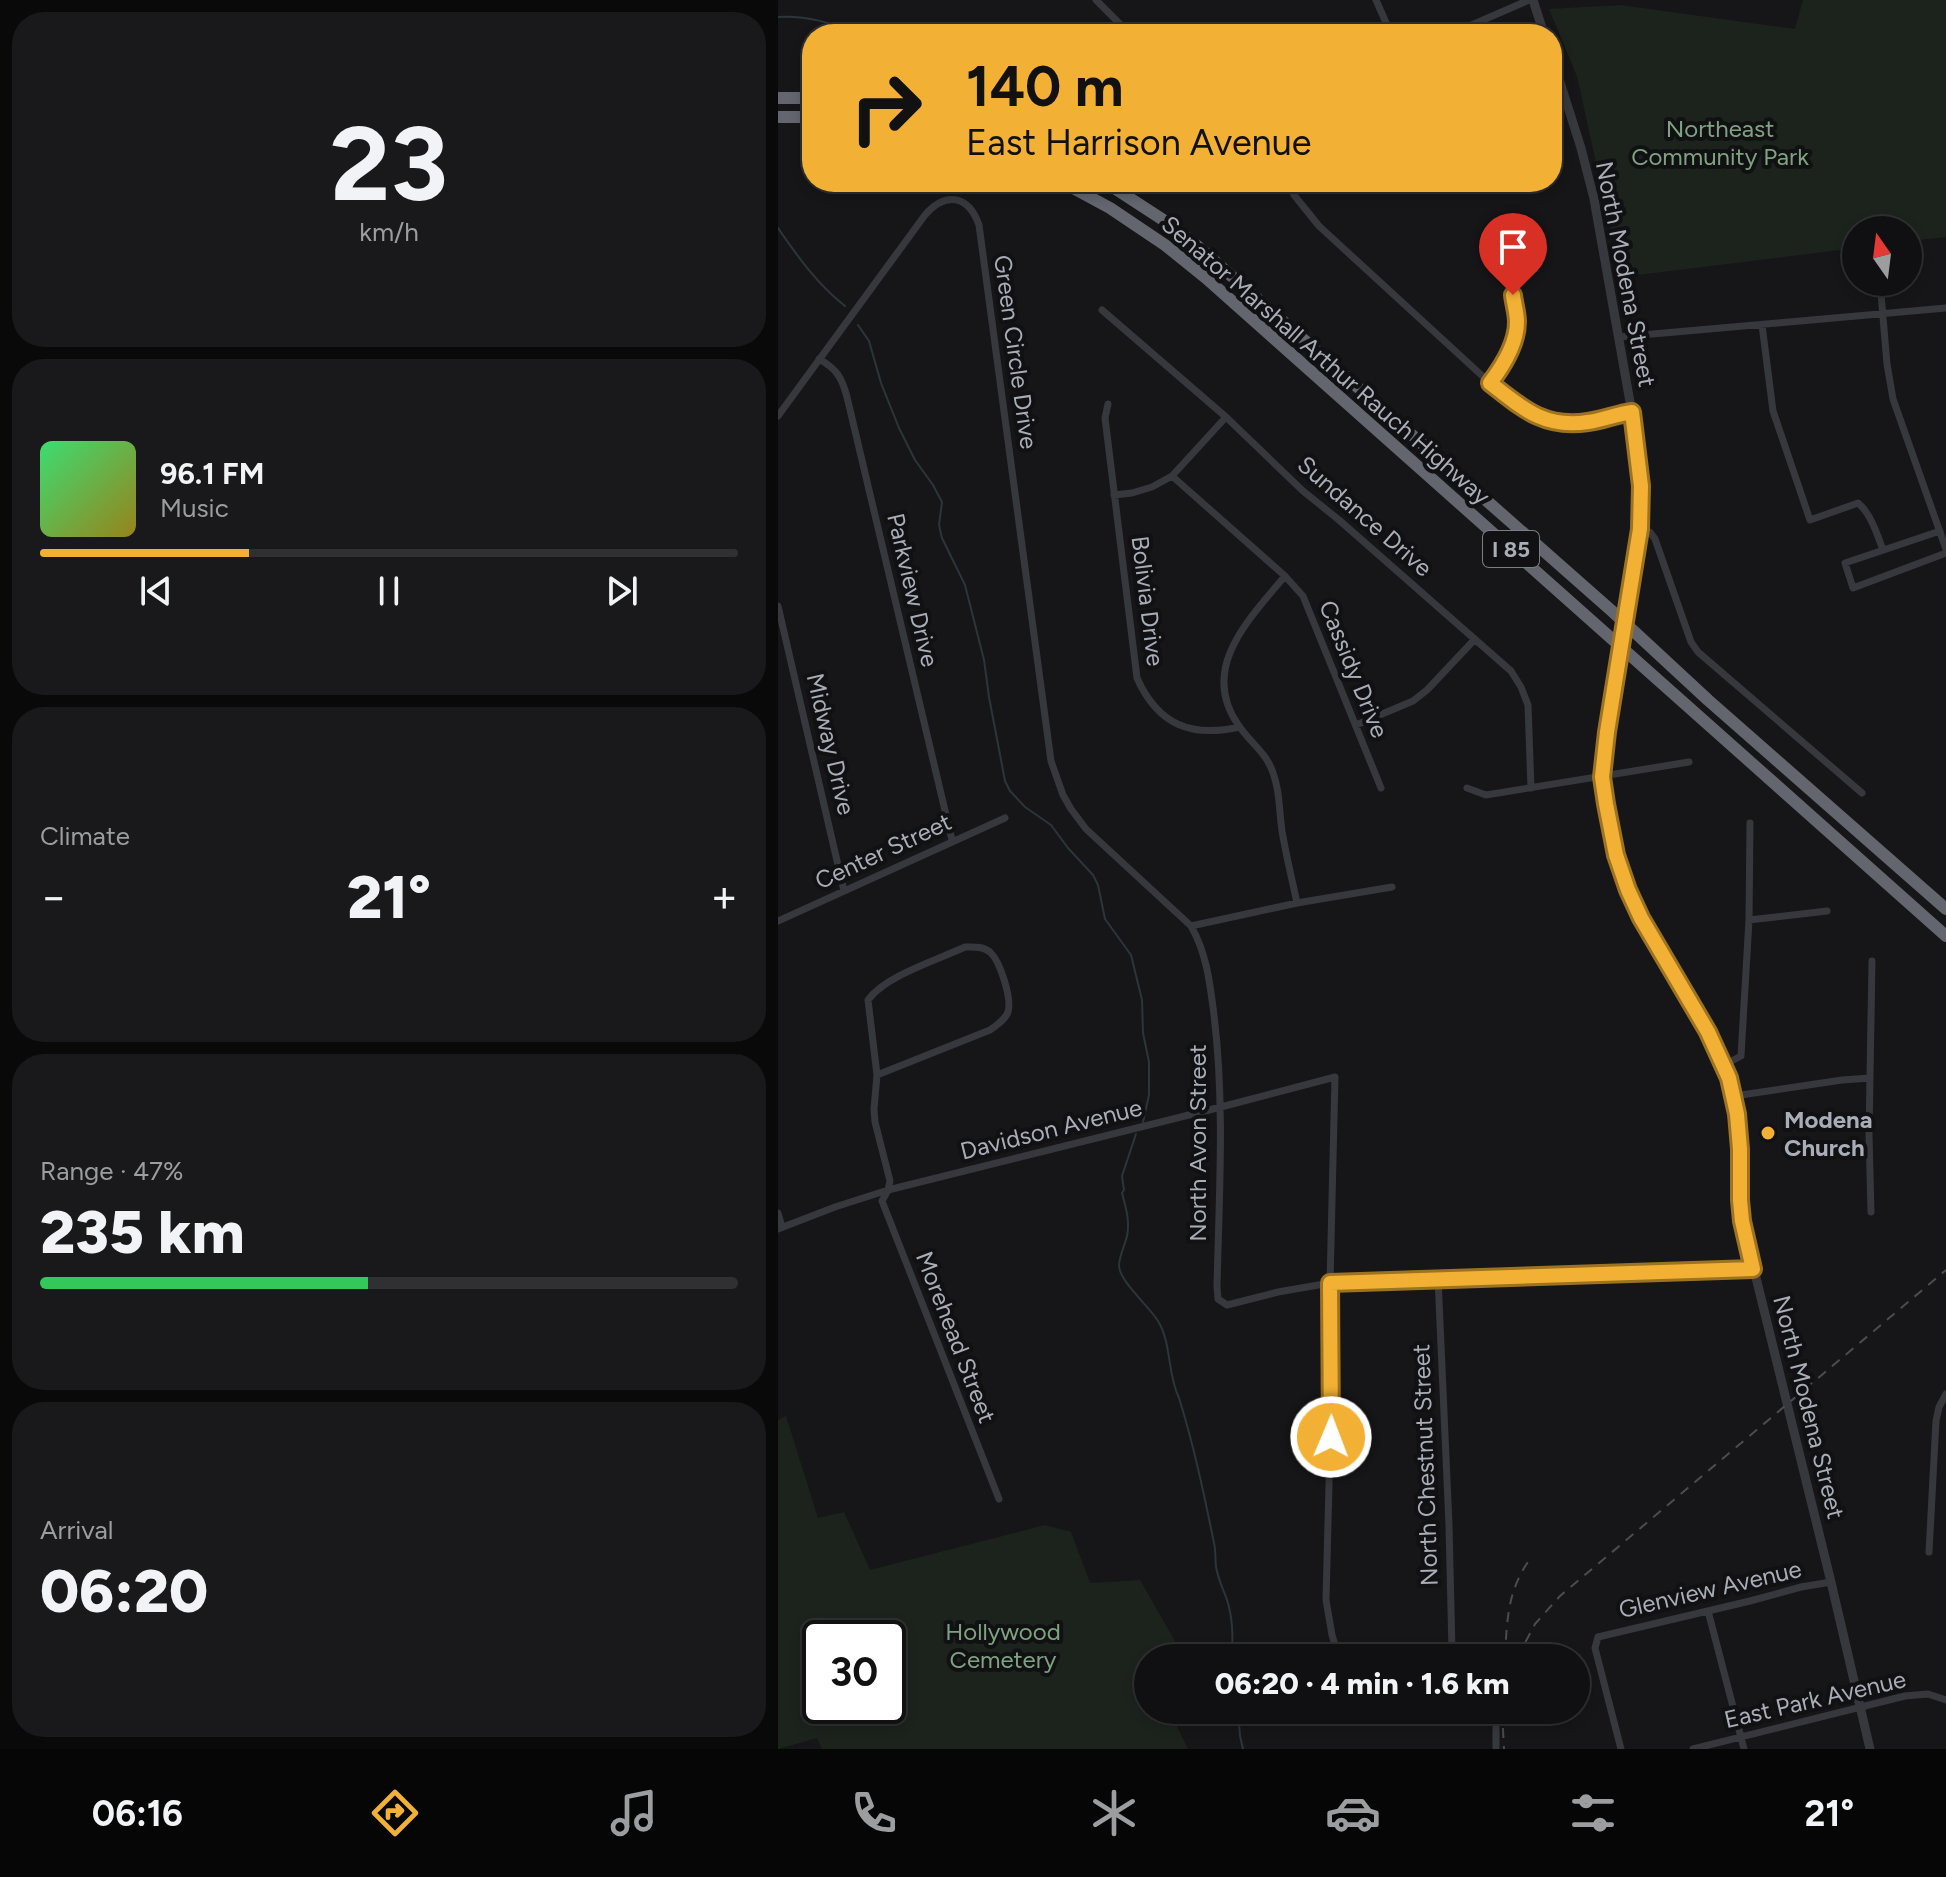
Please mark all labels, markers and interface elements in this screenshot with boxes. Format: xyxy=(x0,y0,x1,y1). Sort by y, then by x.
text: 140 m xyxy=(966,53,1124,120)
icon: right xyxy=(834,56,938,160)
text: 23 xyxy=(330,101,448,226)
park label: Northeast Community Park xyxy=(1631,114,1809,171)
text: East Harrison Avenue xyxy=(966,121,1311,164)
street label: North Modena Street xyxy=(1590,159,1662,389)
street label: Senator Marshall Arthur Rauch Highway xyxy=(1156,209,1496,511)
pin xyxy=(1479,213,1547,295)
text: km/h xyxy=(359,216,419,248)
north arrow xyxy=(1842,216,1922,296)
map controls xyxy=(1842,216,1922,296)
icon: arrive xyxy=(1491,225,1535,269)
street label: Green Circle Drive xyxy=(988,253,1044,451)
street label: Sundance Drive xyxy=(1292,450,1438,582)
text: 96.1 FM xyxy=(160,455,264,492)
text: Music xyxy=(160,492,229,524)
street label: Parkview Drive xyxy=(881,510,945,670)
road number: I 85 xyxy=(1483,531,1539,567)
street label: Bolivia Drive xyxy=(1126,534,1170,668)
icon: previous xyxy=(134,569,178,613)
icon: pause xyxy=(367,569,411,613)
icon: next xyxy=(600,569,644,613)
street label: Cassidy Drive xyxy=(1313,596,1395,742)
street label: Midway Drive xyxy=(801,670,861,818)
street label: Center Street xyxy=(810,807,956,895)
text: Climate xyxy=(40,820,130,852)
text: 21° xyxy=(347,861,431,933)
text: − xyxy=(40,870,67,923)
text: + xyxy=(711,870,738,923)
street label: North Avon Street xyxy=(1183,1044,1212,1242)
street label: Davidson Avenue xyxy=(957,1092,1145,1166)
place label: Modena Church xyxy=(1784,1105,1873,1162)
marker: Modena Church xyxy=(1759,1124,1777,1142)
text: Range · 47% xyxy=(40,1155,184,1187)
text: 235 km xyxy=(40,1196,245,1268)
street label: Morehead Street xyxy=(910,1247,1002,1427)
street label: North Modena Street xyxy=(1767,1292,1851,1522)
street label: North Chestnut Street xyxy=(1406,1344,1444,1586)
position arrow xyxy=(1289,1395,1373,1479)
text: Arrival xyxy=(40,1514,113,1546)
street label: Glenview Avenue xyxy=(1616,1554,1804,1624)
text: 06:20 xyxy=(40,1555,208,1627)
park label: Hollywood Cemetery xyxy=(945,1617,1061,1674)
speed limit sign: 30 xyxy=(802,1620,906,1724)
street label: East Park Avenue xyxy=(1721,1664,1909,1734)
text: 06:20 · 4 min · 1.6 km xyxy=(1215,1665,1509,1702)
icon: directions xyxy=(367,1785,423,1841)
icon: music xyxy=(606,1785,662,1841)
icon: phone xyxy=(846,1785,902,1841)
icon: climate xyxy=(1086,1785,1142,1841)
icon: car xyxy=(1325,1785,1381,1841)
icon: filters xyxy=(1565,1785,1621,1841)
text: 06:16 xyxy=(92,1792,183,1835)
text: 21° xyxy=(1804,1792,1854,1835)

